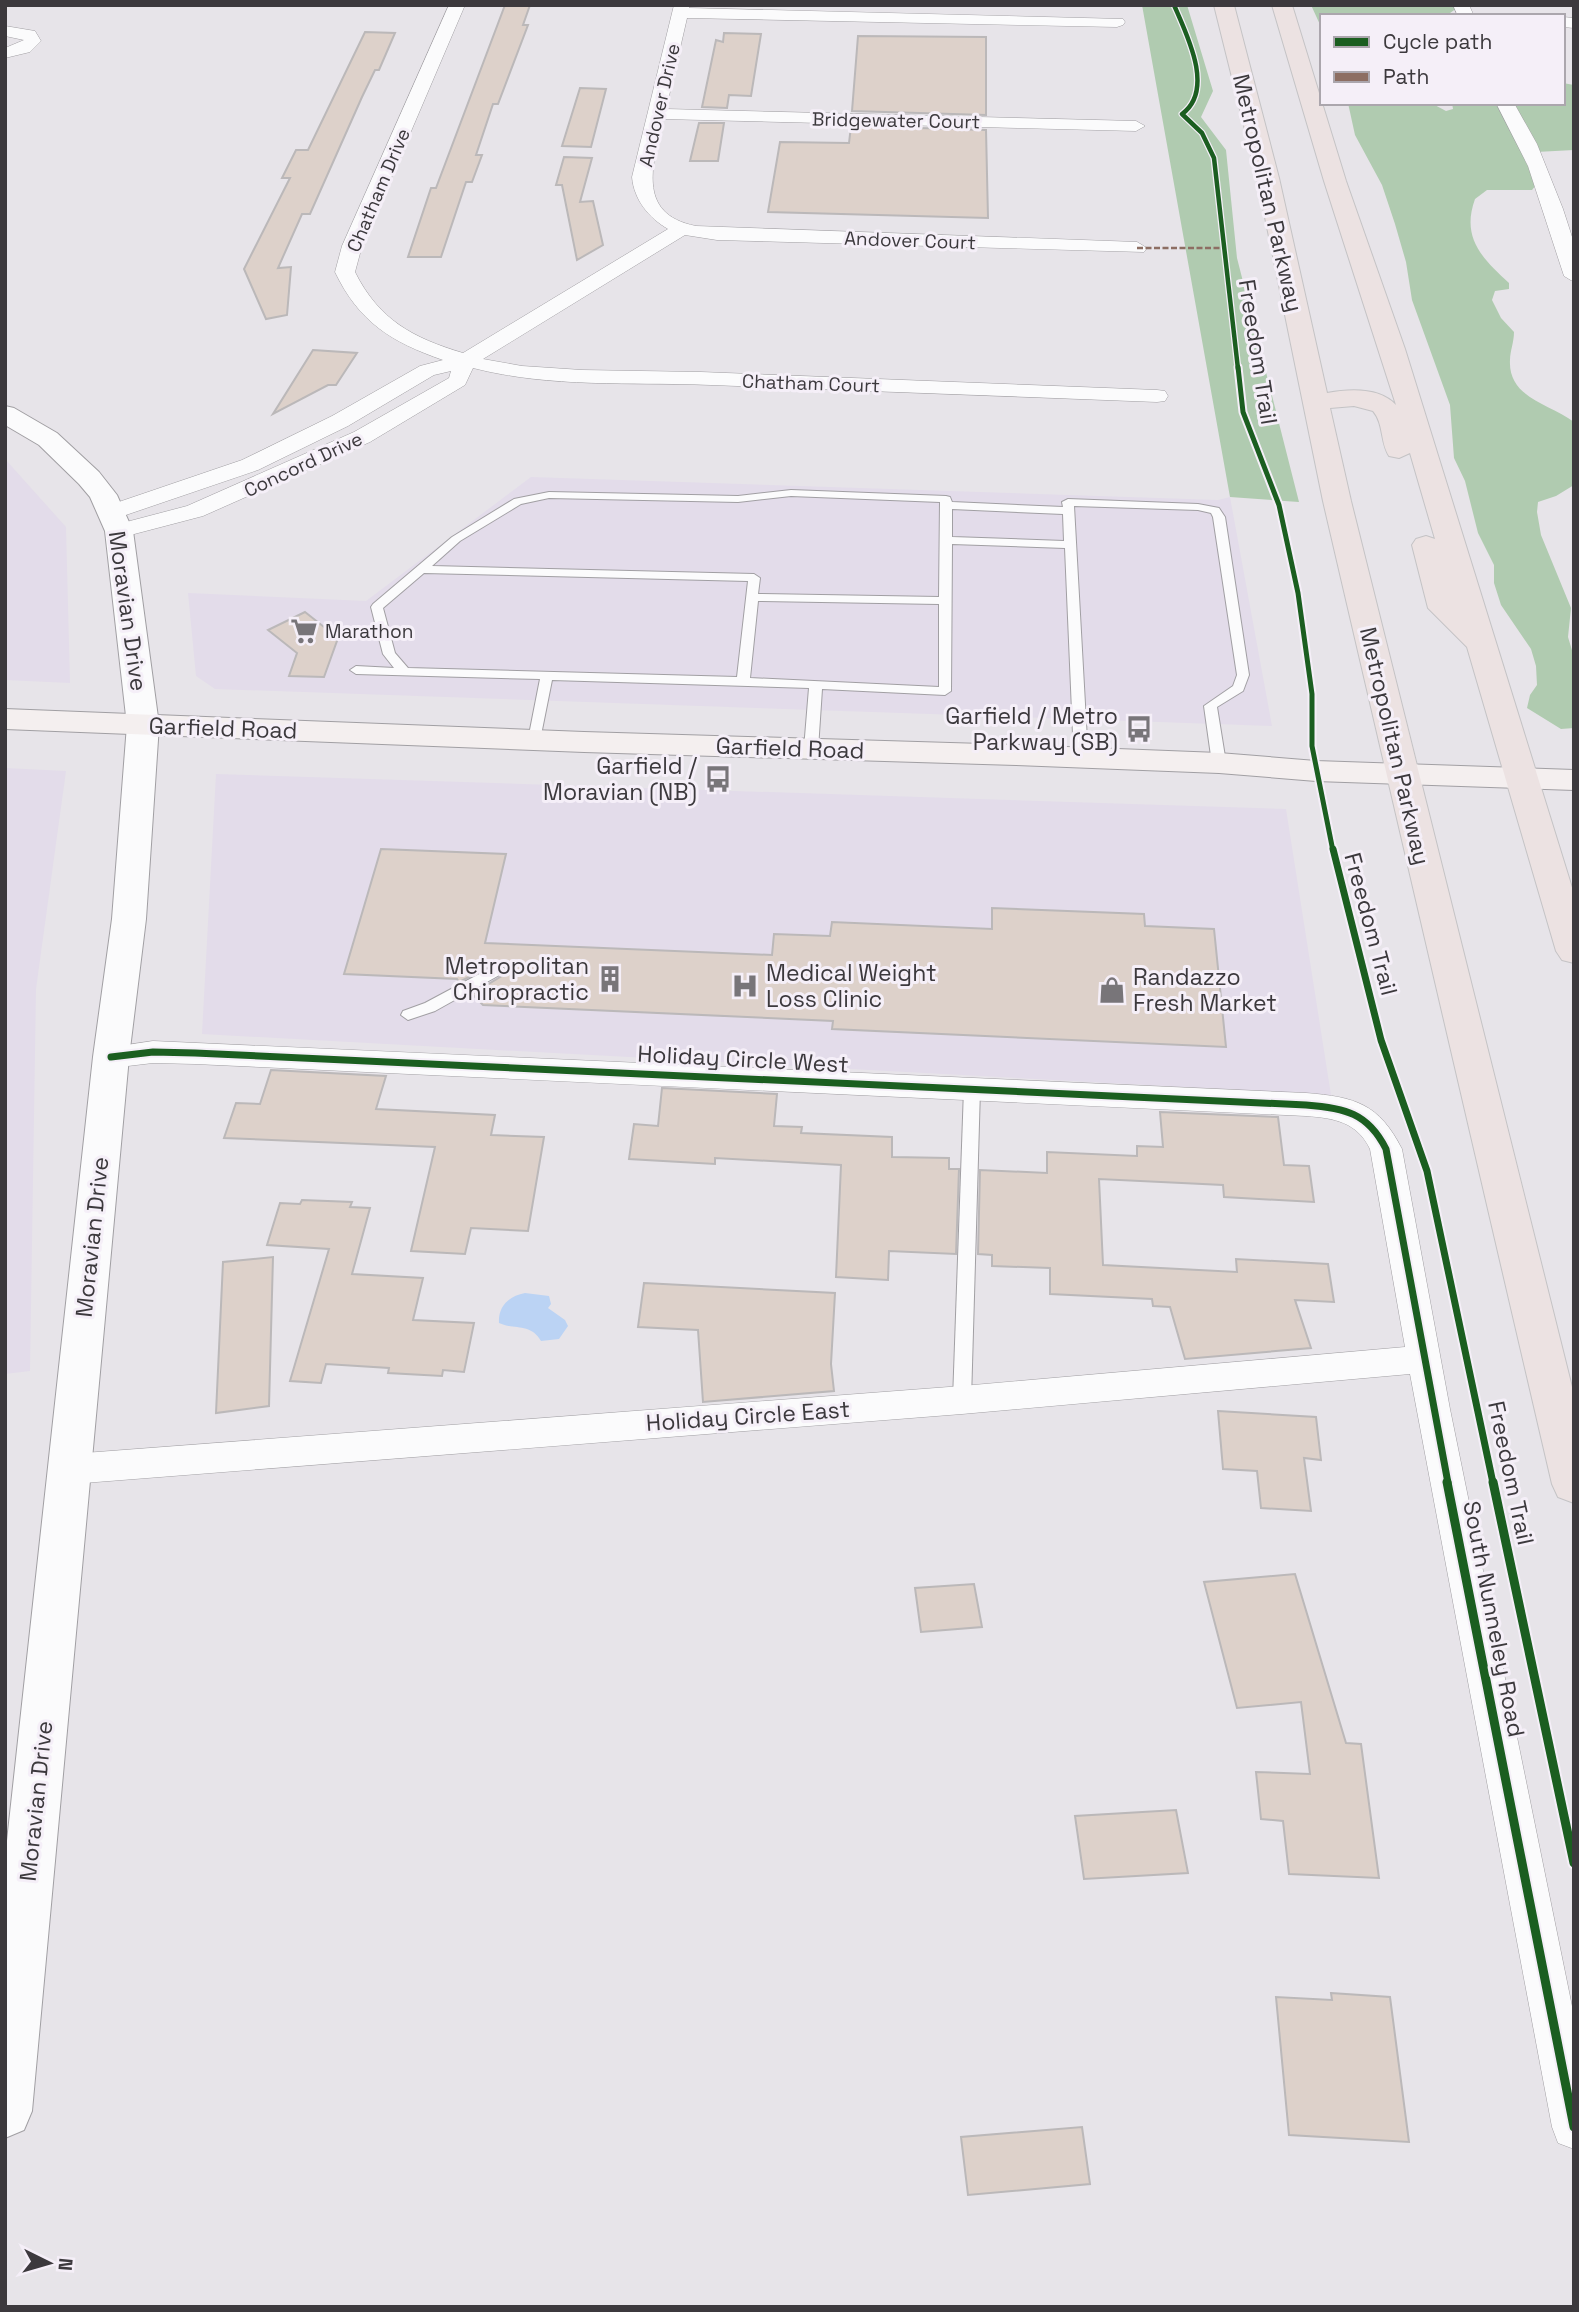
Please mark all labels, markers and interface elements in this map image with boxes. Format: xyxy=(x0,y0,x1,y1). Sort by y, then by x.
legend xyxy=(1320,14,1565,105)
text: Cycle path xyxy=(1383,28,1492,55)
street label: Andover Drive xyxy=(633,41,686,169)
text: Path xyxy=(1383,63,1429,90)
street label: Metropolitan Parkway xyxy=(1226,71,1310,315)
street label: Bridgewater Court xyxy=(812,107,980,134)
street label: Chatham Drive xyxy=(341,124,416,256)
street label: Andover Court xyxy=(844,226,976,255)
street label: Freedom Trail xyxy=(1232,277,1284,427)
street label: Chatham Court xyxy=(741,369,880,398)
street label: Concord Drive xyxy=(240,426,367,503)
street label: Moravian Drive xyxy=(102,529,154,693)
supermarket icon: Marathon xyxy=(289,616,319,646)
place label: Marathon xyxy=(325,619,413,644)
street label: Metropolitan Parkway xyxy=(1353,624,1437,868)
place label: Garfield / Metro Parkway (SB) xyxy=(945,701,1118,757)
street label: Garfield Road xyxy=(148,710,298,746)
bus stop icon: Garfield / Metro Parkway (SB) xyxy=(1124,714,1154,744)
street label: Garfield Road xyxy=(715,730,865,766)
place label: Garfield / Moravian (NB) xyxy=(543,751,697,807)
bus stop icon: Garfield / Moravian (NB) xyxy=(703,764,733,794)
street label: Freedom Trail xyxy=(1338,849,1404,999)
place label: Metropolitan Chiropractic xyxy=(445,951,589,1007)
place label: Medical Weight Loss Clinic xyxy=(766,958,937,1014)
place label: Randazzo Fresh Market xyxy=(1133,962,1277,1018)
building icon: Metropolitan Chiropractic xyxy=(595,964,625,994)
hospital icon: Medical Weight Loss Clinic xyxy=(730,971,760,1001)
shop icon: Randazzo Fresh Market xyxy=(1097,975,1127,1005)
street label: Holiday Circle West xyxy=(637,1038,849,1080)
street label: Moravian Drive xyxy=(69,1155,115,1319)
street label: Holiday Circle East xyxy=(645,1394,851,1438)
street label: Freedom Trail xyxy=(1481,1398,1541,1548)
street label: South Nunneley Road xyxy=(1456,1498,1532,1740)
street label: Moravian Drive xyxy=(13,1719,59,1883)
north arrow xyxy=(14,2228,84,2298)
text: N xyxy=(52,2257,78,2272)

